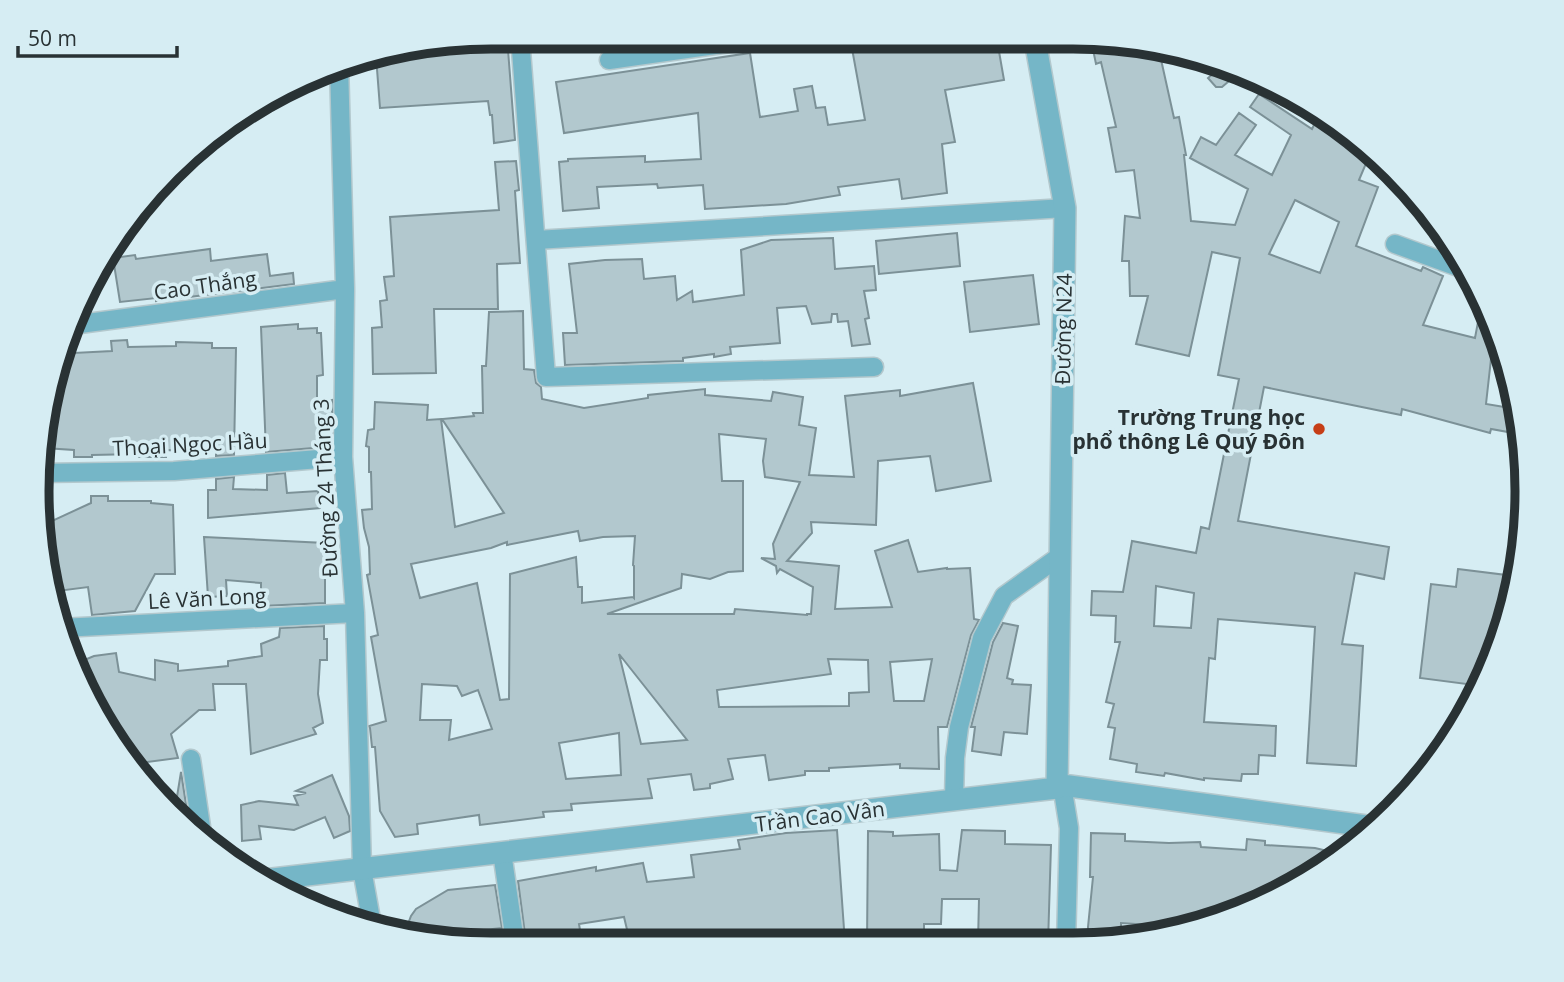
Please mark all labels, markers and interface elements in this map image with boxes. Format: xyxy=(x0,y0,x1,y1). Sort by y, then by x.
scale bar xyxy=(18,14,177,58)
text: 50 m xyxy=(28,24,77,52)
street label: Cao Thắng xyxy=(152,264,258,306)
street label: Đường N24 xyxy=(1048,273,1078,385)
street label: Đường 24 Tháng 3 xyxy=(306,398,344,578)
place label: Trường Trung học phổ thông Lê Quý Đôn xyxy=(1072,403,1305,455)
marker: Trường Trung học phổ thông Lê Quý Đôn xyxy=(1311,421,1327,437)
street label: Thoại Ngọc Hầu xyxy=(112,426,268,462)
street label: Lê Văn Long xyxy=(147,581,267,615)
street label: Trần Cao Vân xyxy=(754,794,886,838)

